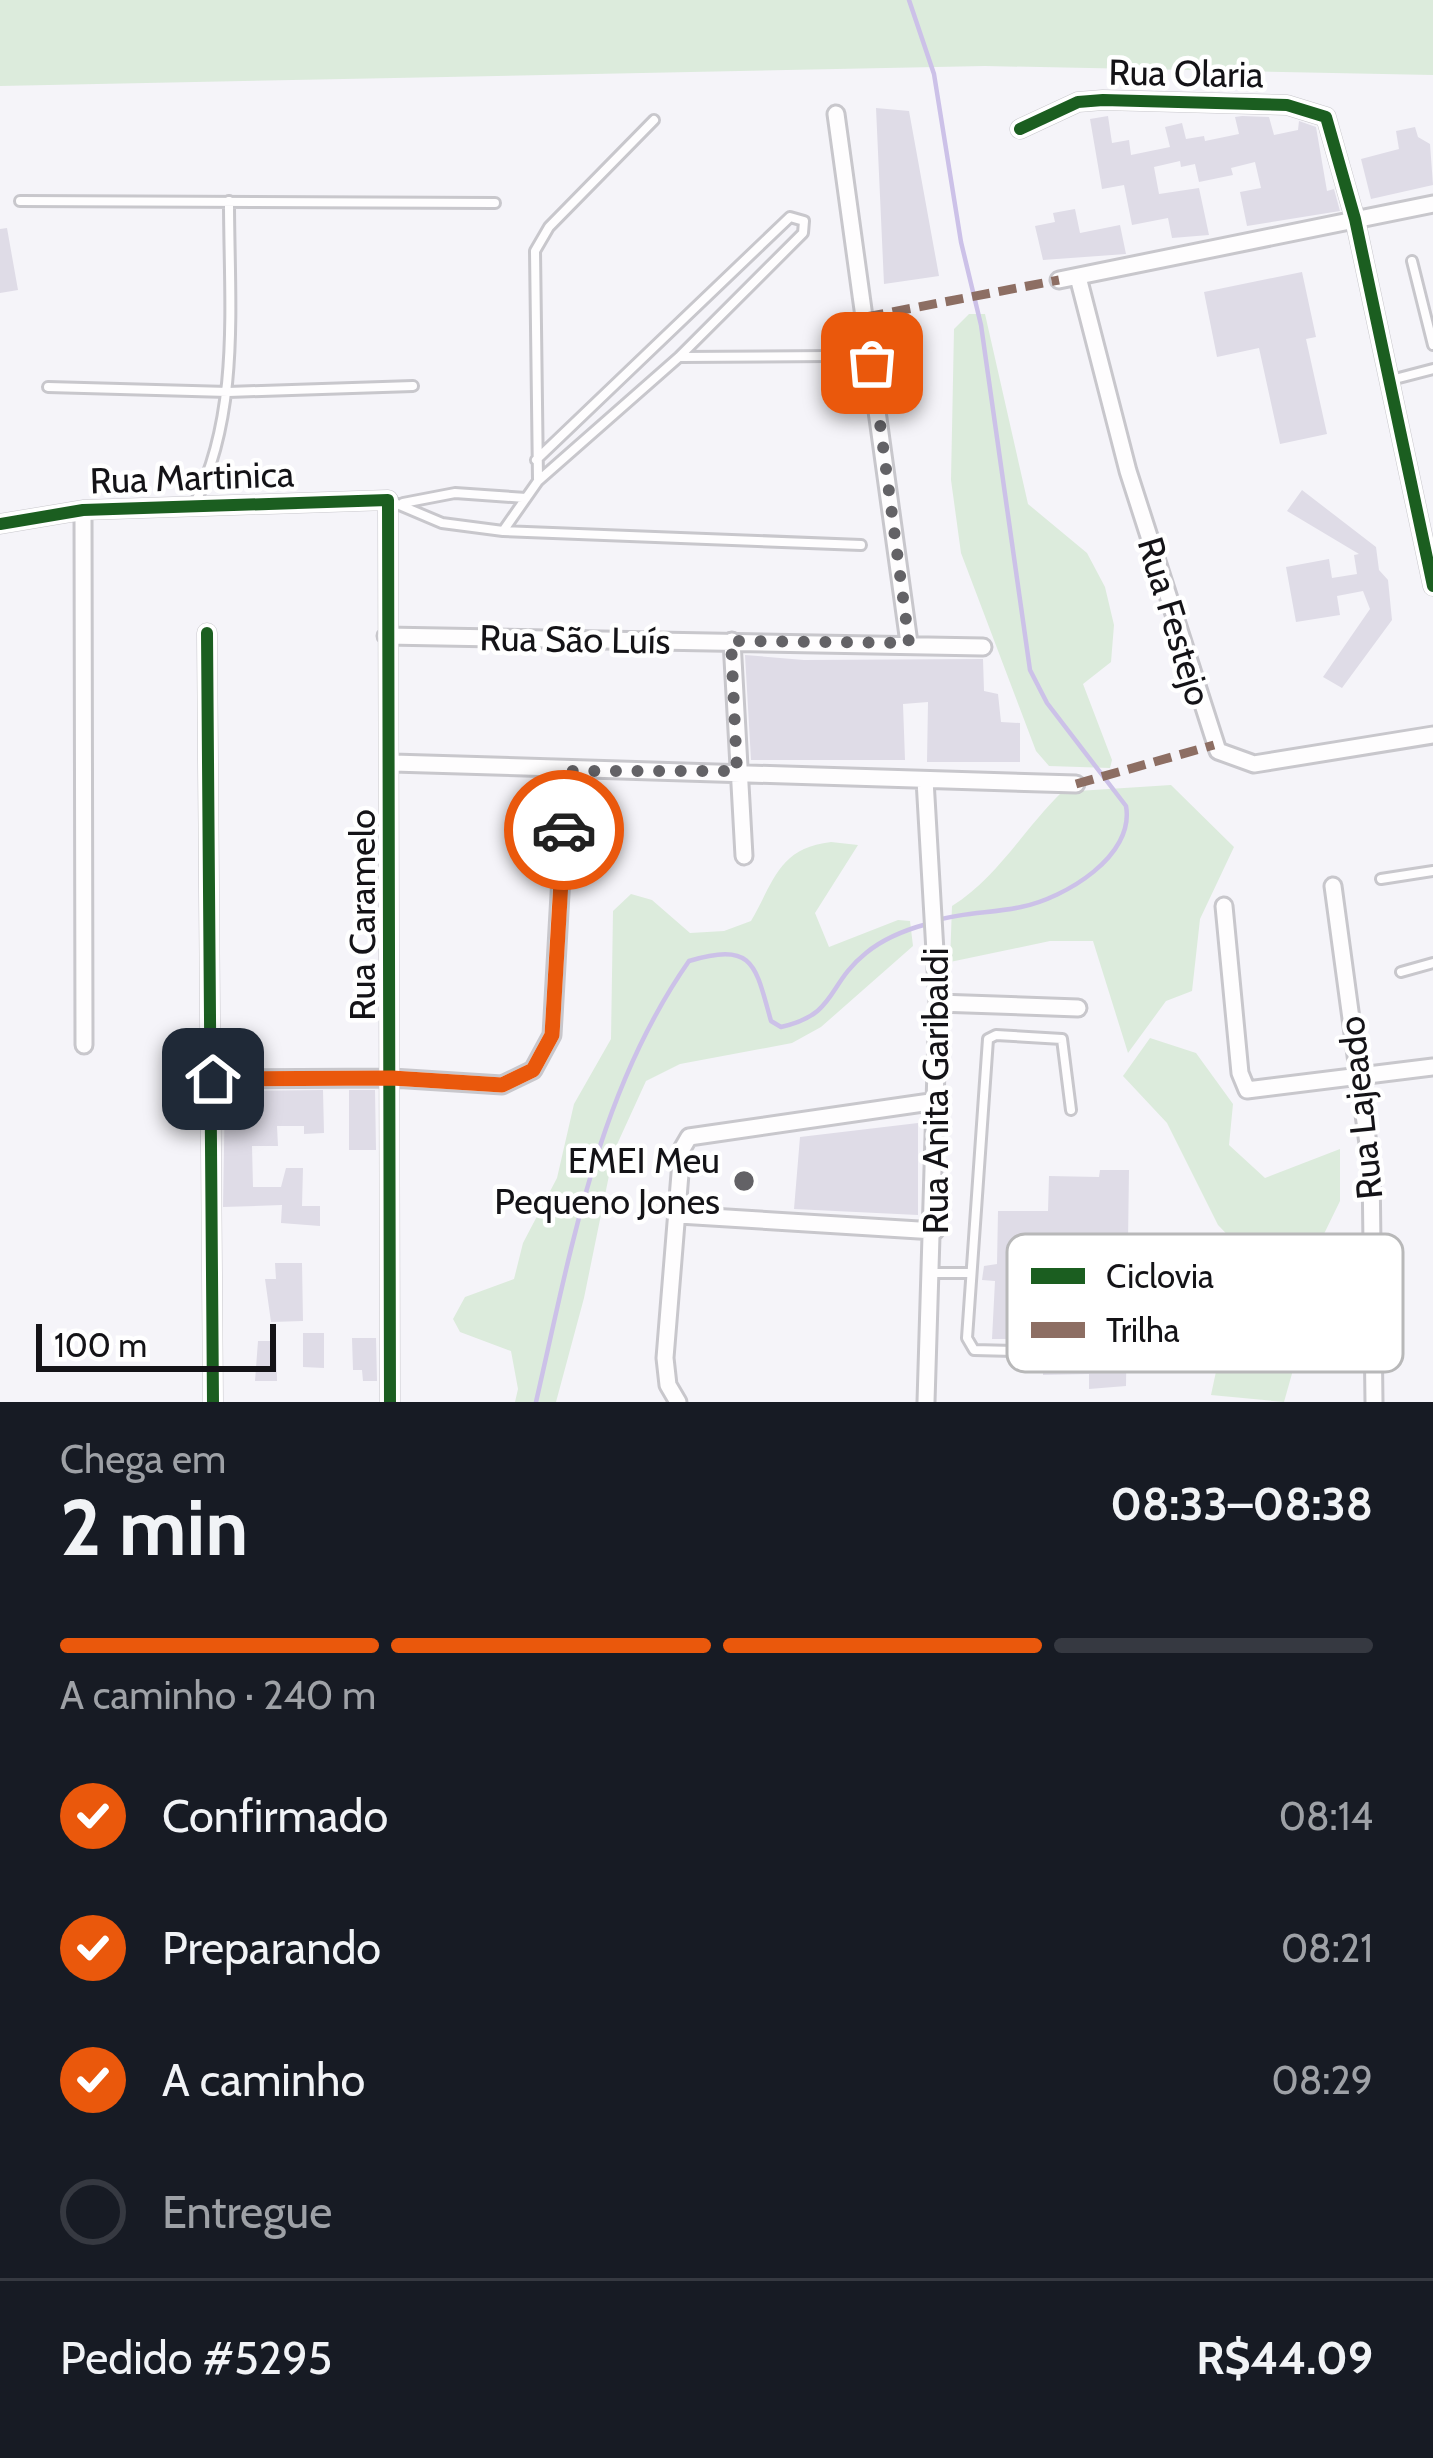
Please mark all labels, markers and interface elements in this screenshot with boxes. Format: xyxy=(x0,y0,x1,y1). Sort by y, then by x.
street label: Rua Olaria xyxy=(1108,50,1264,96)
pin xyxy=(821,312,923,414)
icon: bag xyxy=(839,330,905,396)
street label: Rua Martinica xyxy=(89,451,295,503)
street label: Rua Festejo xyxy=(1129,531,1221,711)
street label: Rua São Luís xyxy=(479,615,671,663)
courier xyxy=(504,770,624,890)
icon: car xyxy=(531,797,597,863)
street label: Rua Caramelo xyxy=(340,809,384,1021)
street label: Rua Anita Garibaldi xyxy=(913,948,957,1234)
street label: Rua Lajeado xyxy=(1329,1014,1391,1202)
pin xyxy=(162,1028,264,1130)
icon: home xyxy=(180,1046,246,1112)
place label: EMEI Meu Pequeno Jones xyxy=(494,1138,720,1223)
marker: EMEI Meu Pequeno Jones xyxy=(731,1168,757,1194)
legend xyxy=(1007,1234,1403,1372)
text: Ciclovia xyxy=(1106,1256,1214,1296)
text: Trilha xyxy=(1106,1310,1180,1350)
scale bar xyxy=(36,1318,276,1371)
text: 100 m xyxy=(54,1325,147,1365)
text: Chega em xyxy=(60,1435,226,1483)
text: 08:33–08:38 xyxy=(1110,1477,1373,1531)
text: 2 min xyxy=(60,1480,248,1575)
text: A caminho · 240 m xyxy=(60,1671,376,1719)
icon: check xyxy=(60,1783,126,1849)
text: Confirmado xyxy=(162,1789,388,1843)
text: 08:14 xyxy=(1279,1792,1373,1840)
icon: check xyxy=(60,1915,126,1981)
text: Preparando xyxy=(162,1921,381,1975)
text: 08:21 xyxy=(1281,1924,1373,1972)
icon: check xyxy=(60,2047,126,2113)
text: A caminho xyxy=(162,2053,365,2107)
text: 08:29 xyxy=(1271,2056,1373,2104)
text: Entregue xyxy=(162,2185,332,2239)
text: Pedido #5295 xyxy=(60,2331,332,2385)
text: R$44.09 xyxy=(1196,2331,1373,2385)

